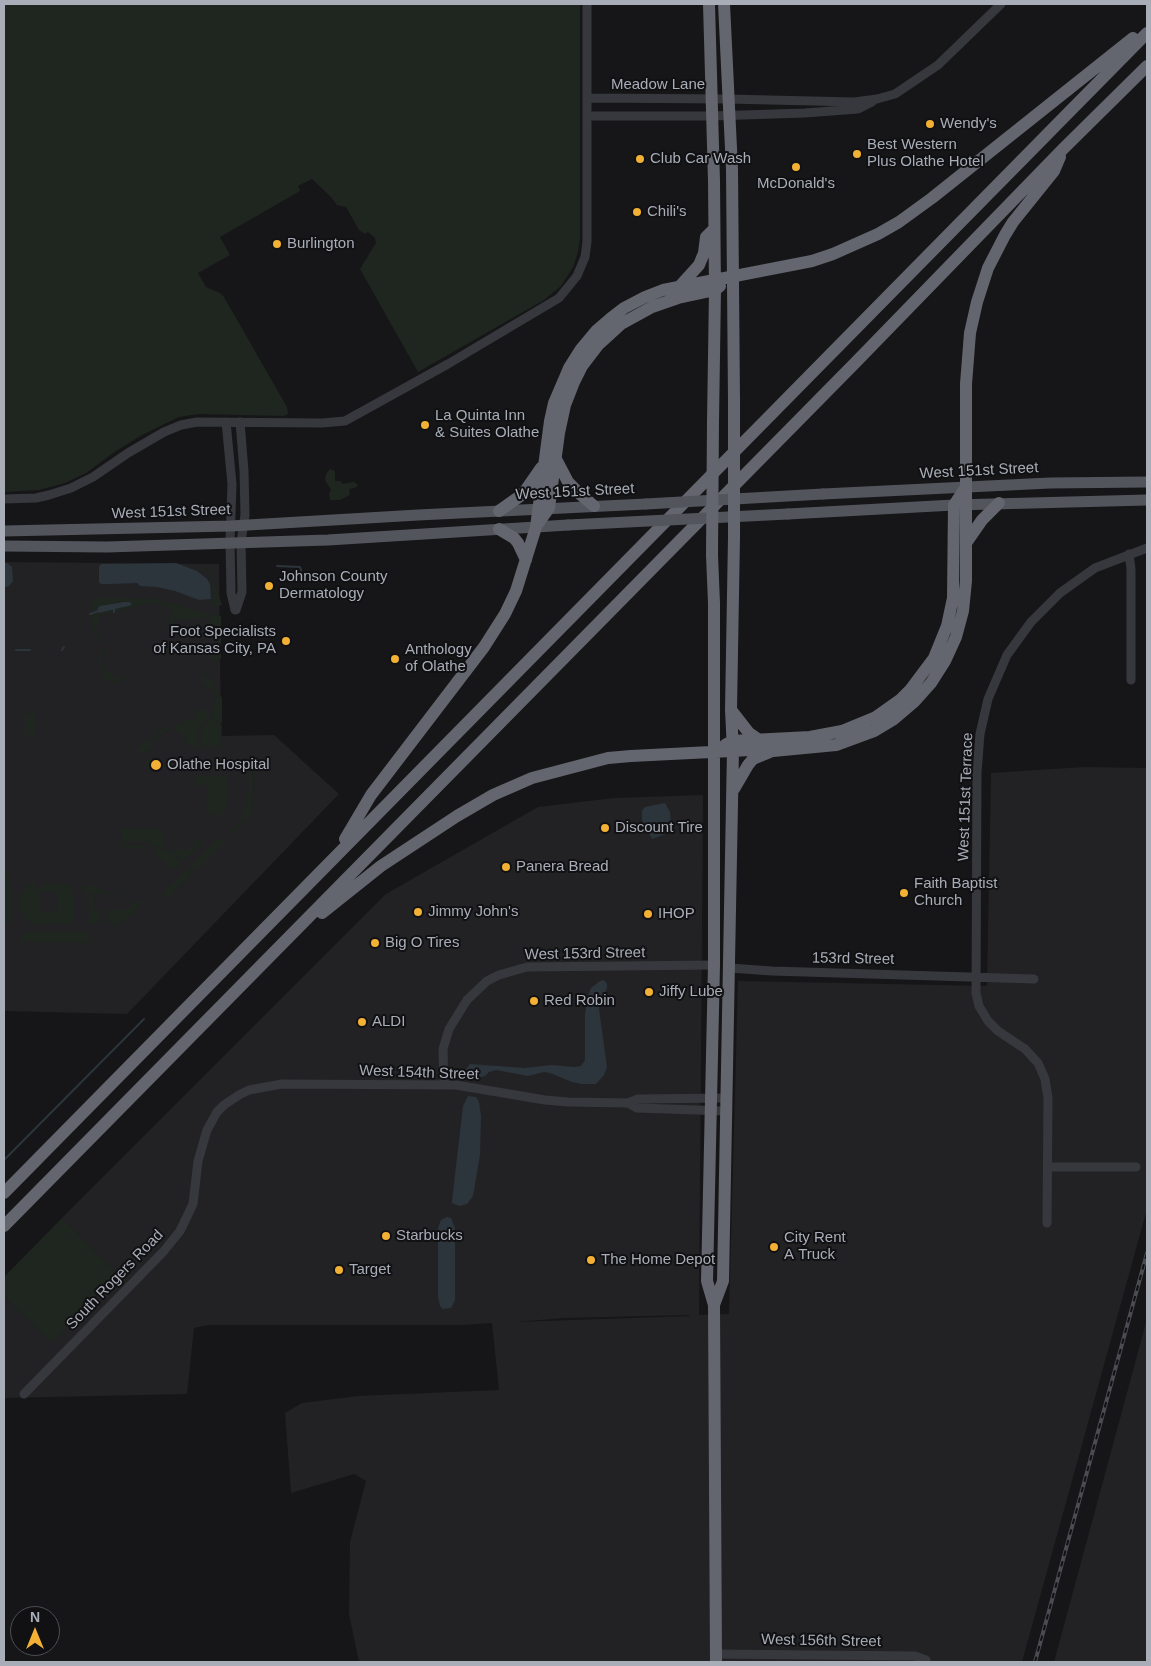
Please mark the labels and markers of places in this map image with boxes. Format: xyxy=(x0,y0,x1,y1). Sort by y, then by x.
place label: Wendy's xyxy=(940,115,997,133)
marker: Wendy's xyxy=(924,118,936,130)
place label: Best Western Plus Olathe Hotel xyxy=(867,136,984,171)
marker: Best Western Plus Olathe Hotel xyxy=(851,148,863,160)
place label: Club Car Wash xyxy=(650,150,751,168)
marker: Club Car Wash xyxy=(634,153,646,165)
marker: McDonald's xyxy=(790,161,802,173)
place label: McDonald's xyxy=(757,175,835,193)
place label: Chili's xyxy=(647,203,687,221)
marker: Chili's xyxy=(631,206,643,218)
place label: Burlington xyxy=(287,235,355,253)
marker: Burlington xyxy=(271,238,283,250)
place label: La Quinta Inn & Suites Olathe xyxy=(435,407,539,442)
marker: La Quinta Inn & Suites Olathe xyxy=(419,419,431,431)
place label: Johnson County Dermatology xyxy=(279,568,387,603)
marker: Johnson County Dermatology xyxy=(263,580,275,592)
place label: Foot Specialists of Kansas City, PA xyxy=(153,623,276,658)
marker: Foot Specialists of Kansas City, PA xyxy=(280,635,292,647)
place label: Anthology of Olathe xyxy=(405,641,472,676)
marker: Anthology of Olathe xyxy=(389,653,401,665)
place label: Olathe Hospital xyxy=(167,756,270,774)
marker: Olathe Hospital xyxy=(149,758,163,772)
place label: Discount Tire xyxy=(615,819,703,837)
marker: Discount Tire xyxy=(599,822,611,834)
place label: Panera Bread xyxy=(516,858,609,876)
marker: Panera Bread xyxy=(500,861,512,873)
place label: Faith Baptist Church xyxy=(914,875,997,910)
marker: Faith Baptist Church xyxy=(898,887,910,899)
place label: Jimmy John's xyxy=(428,903,518,921)
place label: IHOP xyxy=(658,905,695,923)
marker: Jimmy John's xyxy=(412,906,424,918)
marker: IHOP xyxy=(642,908,654,920)
place label: Big O Tires xyxy=(385,934,459,952)
marker: Big O Tires xyxy=(369,937,381,949)
place label: Jiffy Lube xyxy=(659,983,723,1001)
marker: Jiffy Lube xyxy=(643,986,655,998)
place label: Red Robin xyxy=(544,992,615,1010)
marker: Red Robin xyxy=(528,995,540,1007)
place label: ALDI xyxy=(372,1013,405,1031)
marker: ALDI xyxy=(356,1016,368,1028)
place label: Starbucks xyxy=(396,1227,463,1245)
place label: City Rent A Truck xyxy=(784,1229,846,1264)
marker: Starbucks xyxy=(380,1230,392,1242)
marker: City Rent A Truck xyxy=(768,1241,780,1253)
place label: The Home Depot xyxy=(601,1251,715,1269)
marker: The Home Depot xyxy=(585,1254,597,1266)
place label: Target xyxy=(349,1261,391,1279)
marker: Target xyxy=(333,1264,345,1276)

